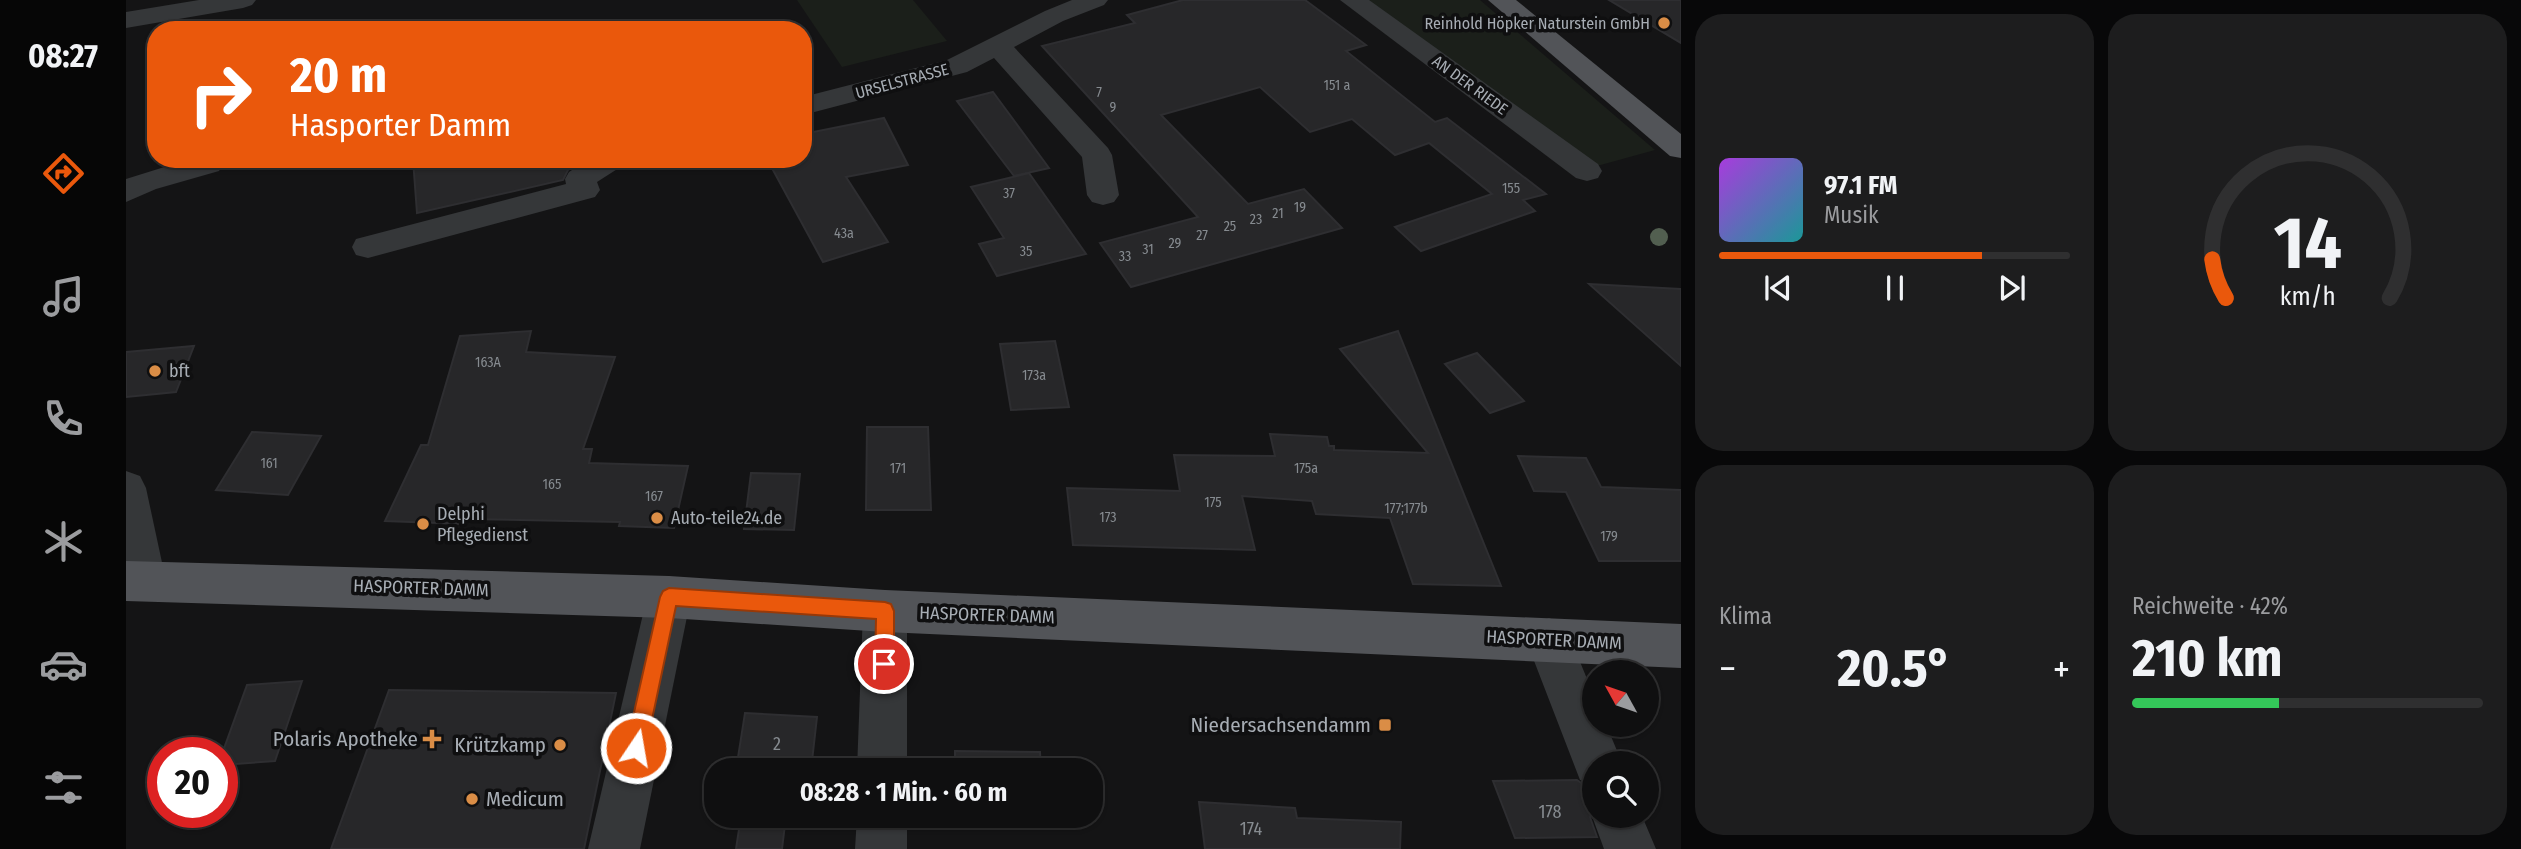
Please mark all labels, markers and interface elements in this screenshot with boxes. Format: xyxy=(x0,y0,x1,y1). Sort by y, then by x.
place label: Reinhold Höpker Naturstein GmbH xyxy=(1424,14,1650,33)
marker: Reinhold Höpker Naturstein GmbH xyxy=(1656,15,1672,31)
text: 08:27 xyxy=(28,37,98,75)
text: 20 m xyxy=(290,46,387,105)
icon: right xyxy=(175,49,266,140)
street label: AN DER RIEDE xyxy=(1429,51,1511,119)
street label: URSELSTRASSE xyxy=(853,59,951,103)
house number: 151 a xyxy=(1324,77,1351,94)
house number: 7 xyxy=(1096,84,1102,101)
house number: 9 xyxy=(1110,99,1117,116)
text: Hasporter Damm xyxy=(290,106,511,144)
icon: directions xyxy=(39,149,88,198)
text: 97.1 FM xyxy=(1824,170,1898,201)
house number: 155 xyxy=(1502,180,1520,197)
house number: 37 xyxy=(1003,185,1015,202)
house number: 19 xyxy=(1294,199,1306,216)
text: Musik xyxy=(1824,201,1879,229)
text: 14 xyxy=(2273,201,2342,288)
house number: 21 xyxy=(1272,205,1284,222)
house number: 23 xyxy=(1250,211,1262,228)
house number: 25 xyxy=(1224,218,1236,235)
house number: 43a xyxy=(834,225,854,242)
house number: 27 xyxy=(1196,227,1208,244)
house number: 29 xyxy=(1169,235,1182,252)
house number: 31 xyxy=(1142,241,1154,258)
house number: 35 xyxy=(1020,243,1032,260)
house number: 33 xyxy=(1119,248,1131,265)
icon: previous xyxy=(1759,269,1797,307)
icon: pause xyxy=(1876,269,1914,307)
icon: next xyxy=(1993,269,2031,307)
icon: music xyxy=(39,272,88,321)
text: km/h xyxy=(2280,282,2335,312)
house number: 163A xyxy=(475,354,502,371)
place label: bft xyxy=(169,360,190,382)
marker: bft xyxy=(147,363,163,379)
house number: 173a xyxy=(1022,367,1046,384)
icon: phone xyxy=(39,394,88,443)
house number: 161 xyxy=(260,455,278,472)
house number: 171 xyxy=(890,460,906,477)
house number: 175a xyxy=(1294,460,1318,477)
house number: 165 xyxy=(543,476,561,493)
house number: 167 xyxy=(645,488,663,505)
house number: 175 xyxy=(1204,494,1222,511)
house number: 177;177b xyxy=(1384,500,1428,517)
place label: Delphi Pflegedienst xyxy=(437,503,528,546)
place label: Auto-teile24.de xyxy=(671,507,782,529)
house number: 173 xyxy=(1099,509,1117,526)
marker: Auto-teile24.de xyxy=(649,510,665,526)
marker: Delphi Pflegedienst xyxy=(415,516,431,532)
icon: climate xyxy=(39,517,88,566)
house number: 179 xyxy=(1600,528,1618,545)
street label: HASPORTER DAMM xyxy=(353,575,489,601)
text: Reichweite · 42% xyxy=(2132,592,2288,620)
street label: HASPORTER DAMM xyxy=(919,602,1055,628)
text: Klima xyxy=(1719,602,1772,630)
street label: HASPORTER DAMM xyxy=(1486,625,1622,655)
text: 210 km xyxy=(2132,627,2283,690)
pin xyxy=(854,634,914,694)
text: 20.5° xyxy=(1837,637,1952,700)
icon: car xyxy=(39,640,88,689)
icon: arrive xyxy=(865,645,903,683)
text: − xyxy=(1719,646,1736,692)
text: + xyxy=(2053,646,2070,692)
north arrow xyxy=(1582,660,1659,737)
map controls xyxy=(1582,660,1659,828)
position arrow xyxy=(599,711,673,785)
place label: Niedersachsendamm xyxy=(1191,712,1371,738)
marker: Niedersachsendamm xyxy=(1377,717,1393,733)
place label: Polaris Apotheke xyxy=(273,726,418,752)
marker: Polaris Apotheke xyxy=(424,731,440,747)
place label: Krützkamp xyxy=(454,732,546,758)
house number: 2 xyxy=(773,733,781,755)
speed limit sign: 20 xyxy=(147,737,238,828)
marker: Krützkamp xyxy=(552,737,568,753)
button: search xyxy=(1582,751,1659,828)
icon: filters xyxy=(39,763,88,812)
text: 08:28 · 1 Min. · 60 m xyxy=(800,777,1007,808)
place label: Medicum xyxy=(486,786,564,812)
marker: Medicum xyxy=(464,791,480,807)
house number: 178 xyxy=(1539,801,1561,823)
house number: 174 xyxy=(1240,818,1262,840)

